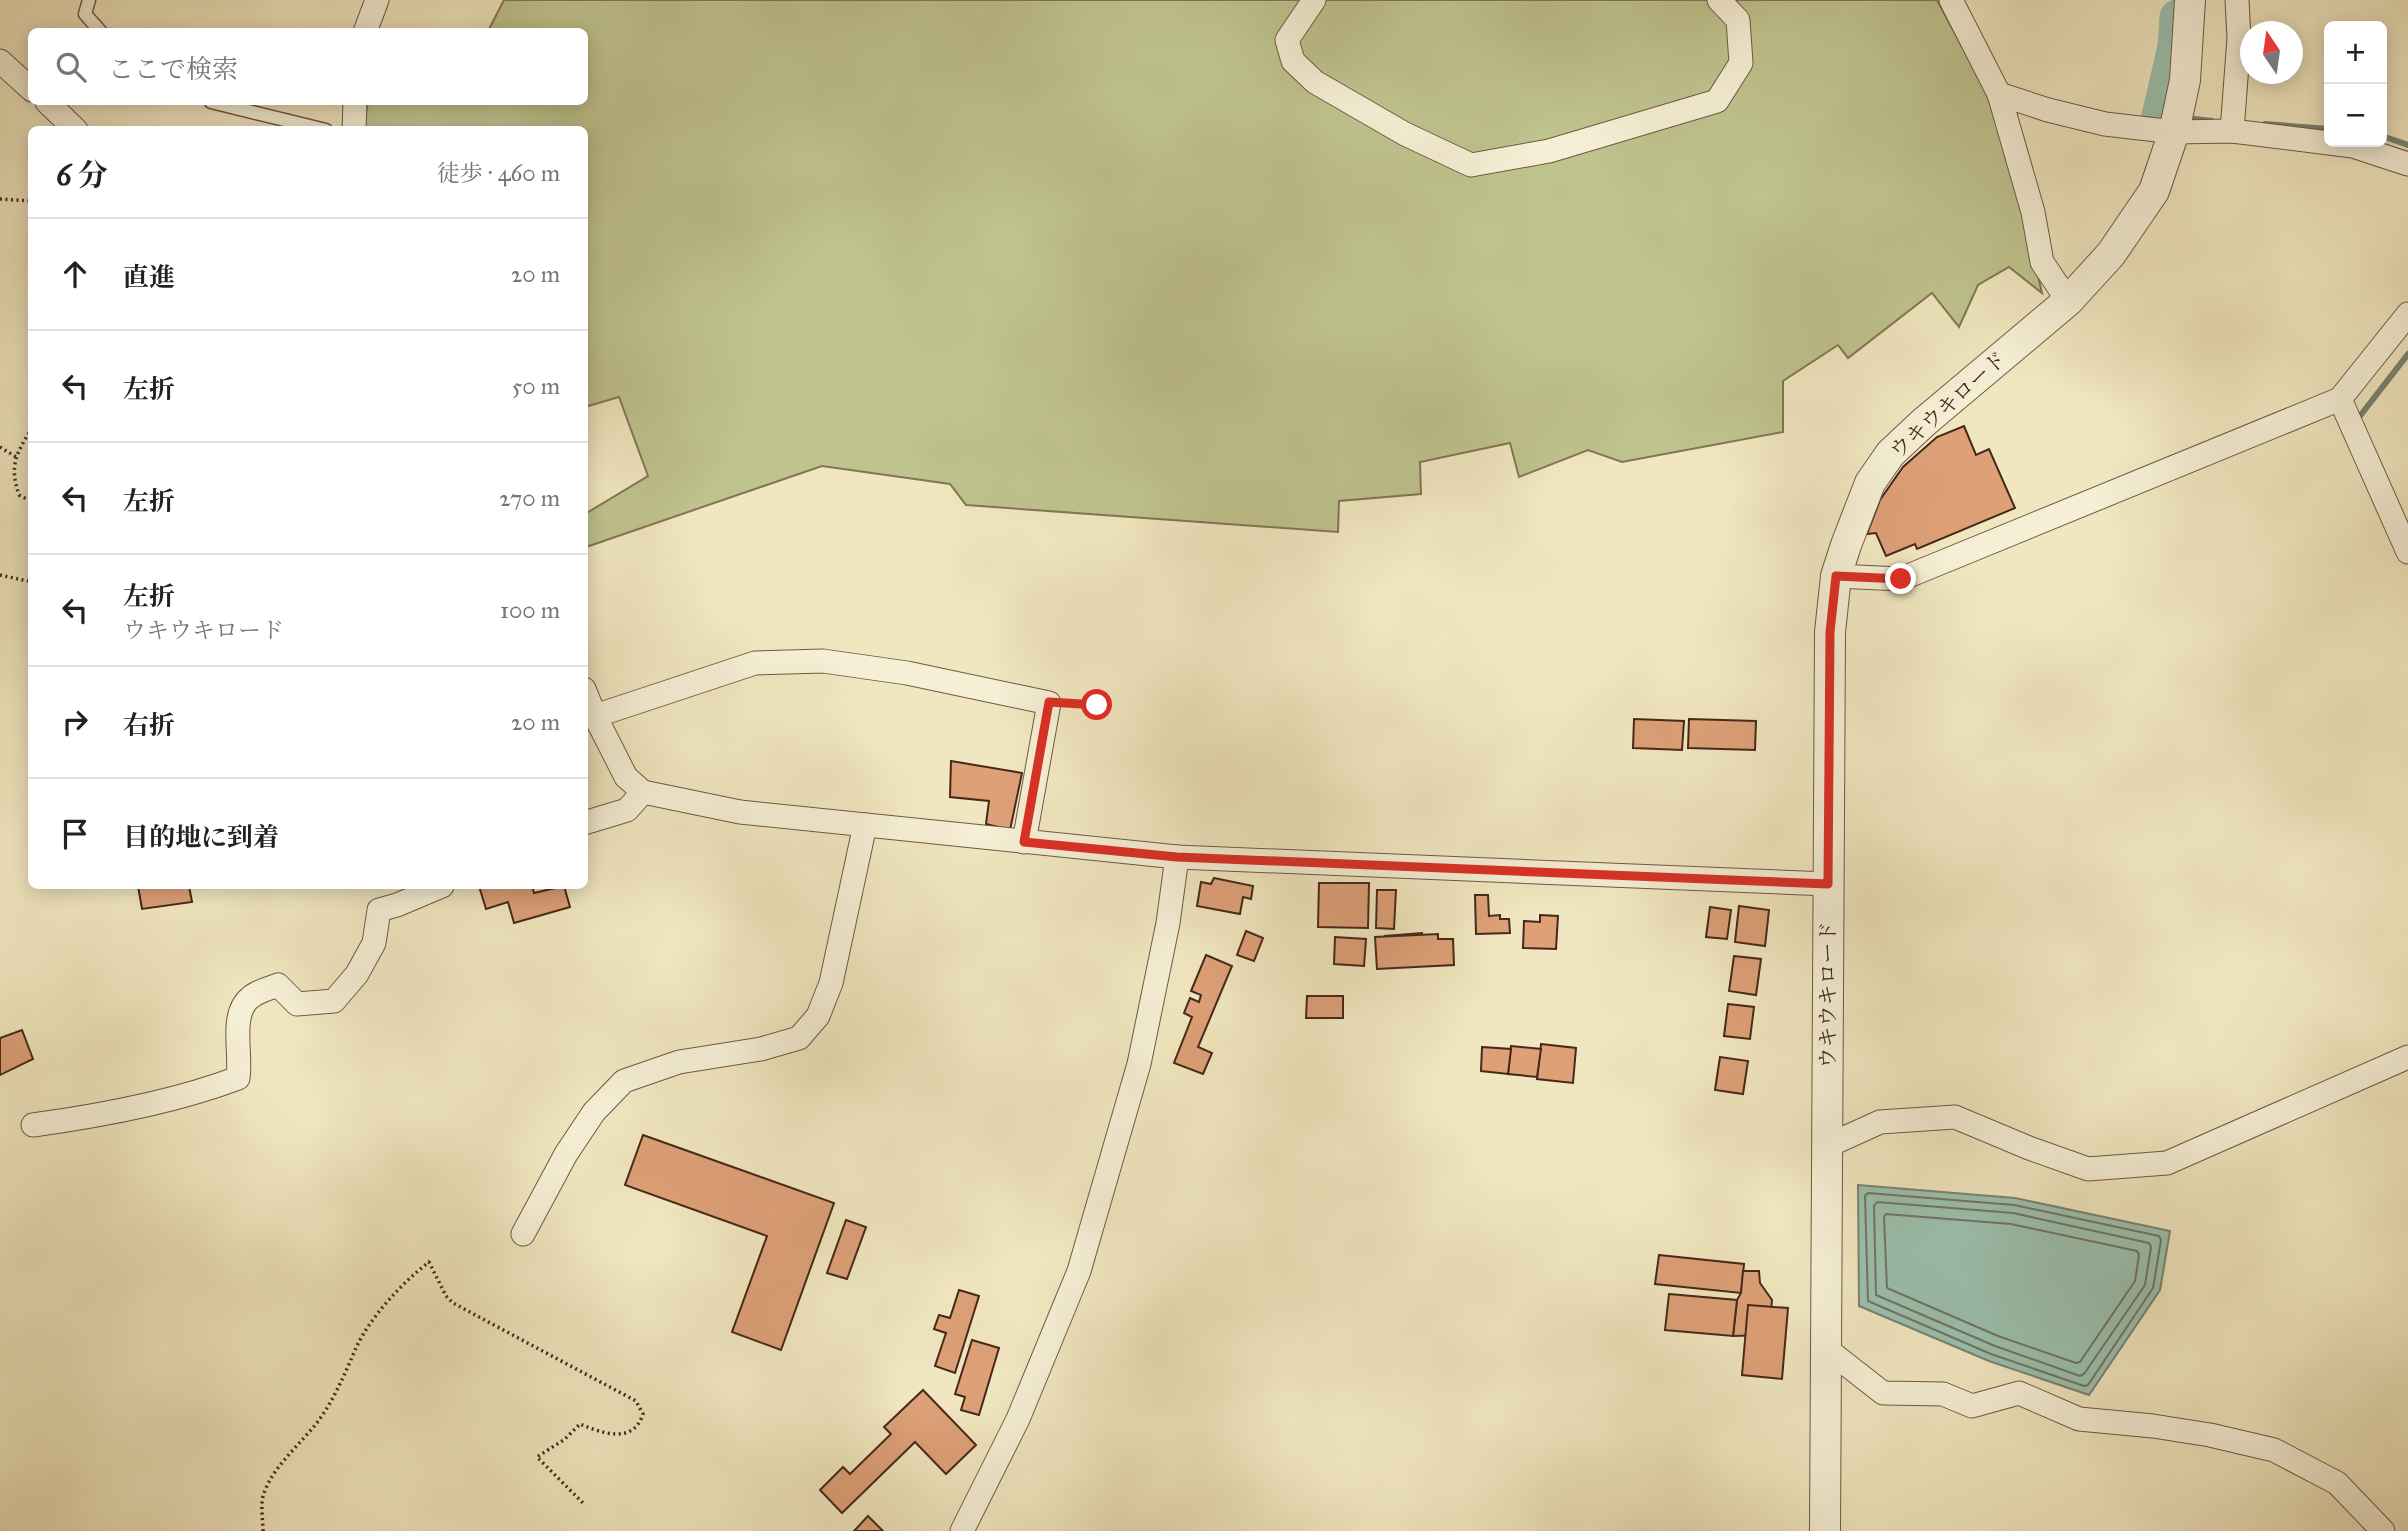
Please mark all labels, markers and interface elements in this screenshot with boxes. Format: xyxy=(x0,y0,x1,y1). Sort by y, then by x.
north arrow xyxy=(2240,21,2303,84)
map controls xyxy=(2324,21,2387,147)
button: + xyxy=(2324,21,2387,84)
search box xyxy=(28,28,588,105)
icon: search xyxy=(52,48,90,86)
text: ここで検索 xyxy=(108,53,238,85)
button: − xyxy=(2324,84,2387,147)
text: 6 分 xyxy=(56,157,108,193)
text: 徒歩 · 460 m xyxy=(437,159,560,187)
icon: ahead xyxy=(56,255,94,293)
text: 20 m xyxy=(511,260,560,288)
text: 直進 xyxy=(123,261,175,293)
street label: ウキウキロード xyxy=(1885,346,2011,464)
icon: left xyxy=(56,367,94,405)
text: 50 m xyxy=(512,372,560,400)
text: 左折 xyxy=(123,373,175,405)
icon: left xyxy=(56,479,94,517)
text: 270 m xyxy=(499,484,560,512)
text: 左折 xyxy=(123,485,175,517)
route end xyxy=(1885,563,1916,594)
text: 左折 xyxy=(123,580,175,612)
icon: left xyxy=(56,591,94,629)
text: 100 m xyxy=(500,596,560,624)
text: ウキウキロード xyxy=(123,616,284,644)
route start xyxy=(1081,689,1112,720)
icon: right xyxy=(56,703,94,741)
text: 20 m xyxy=(511,708,560,736)
text: 右折 xyxy=(123,709,175,741)
icon: arrive xyxy=(56,815,94,853)
text: 目的地に到着 xyxy=(123,821,279,853)
street label: ウキウキロード xyxy=(1815,922,1841,1069)

